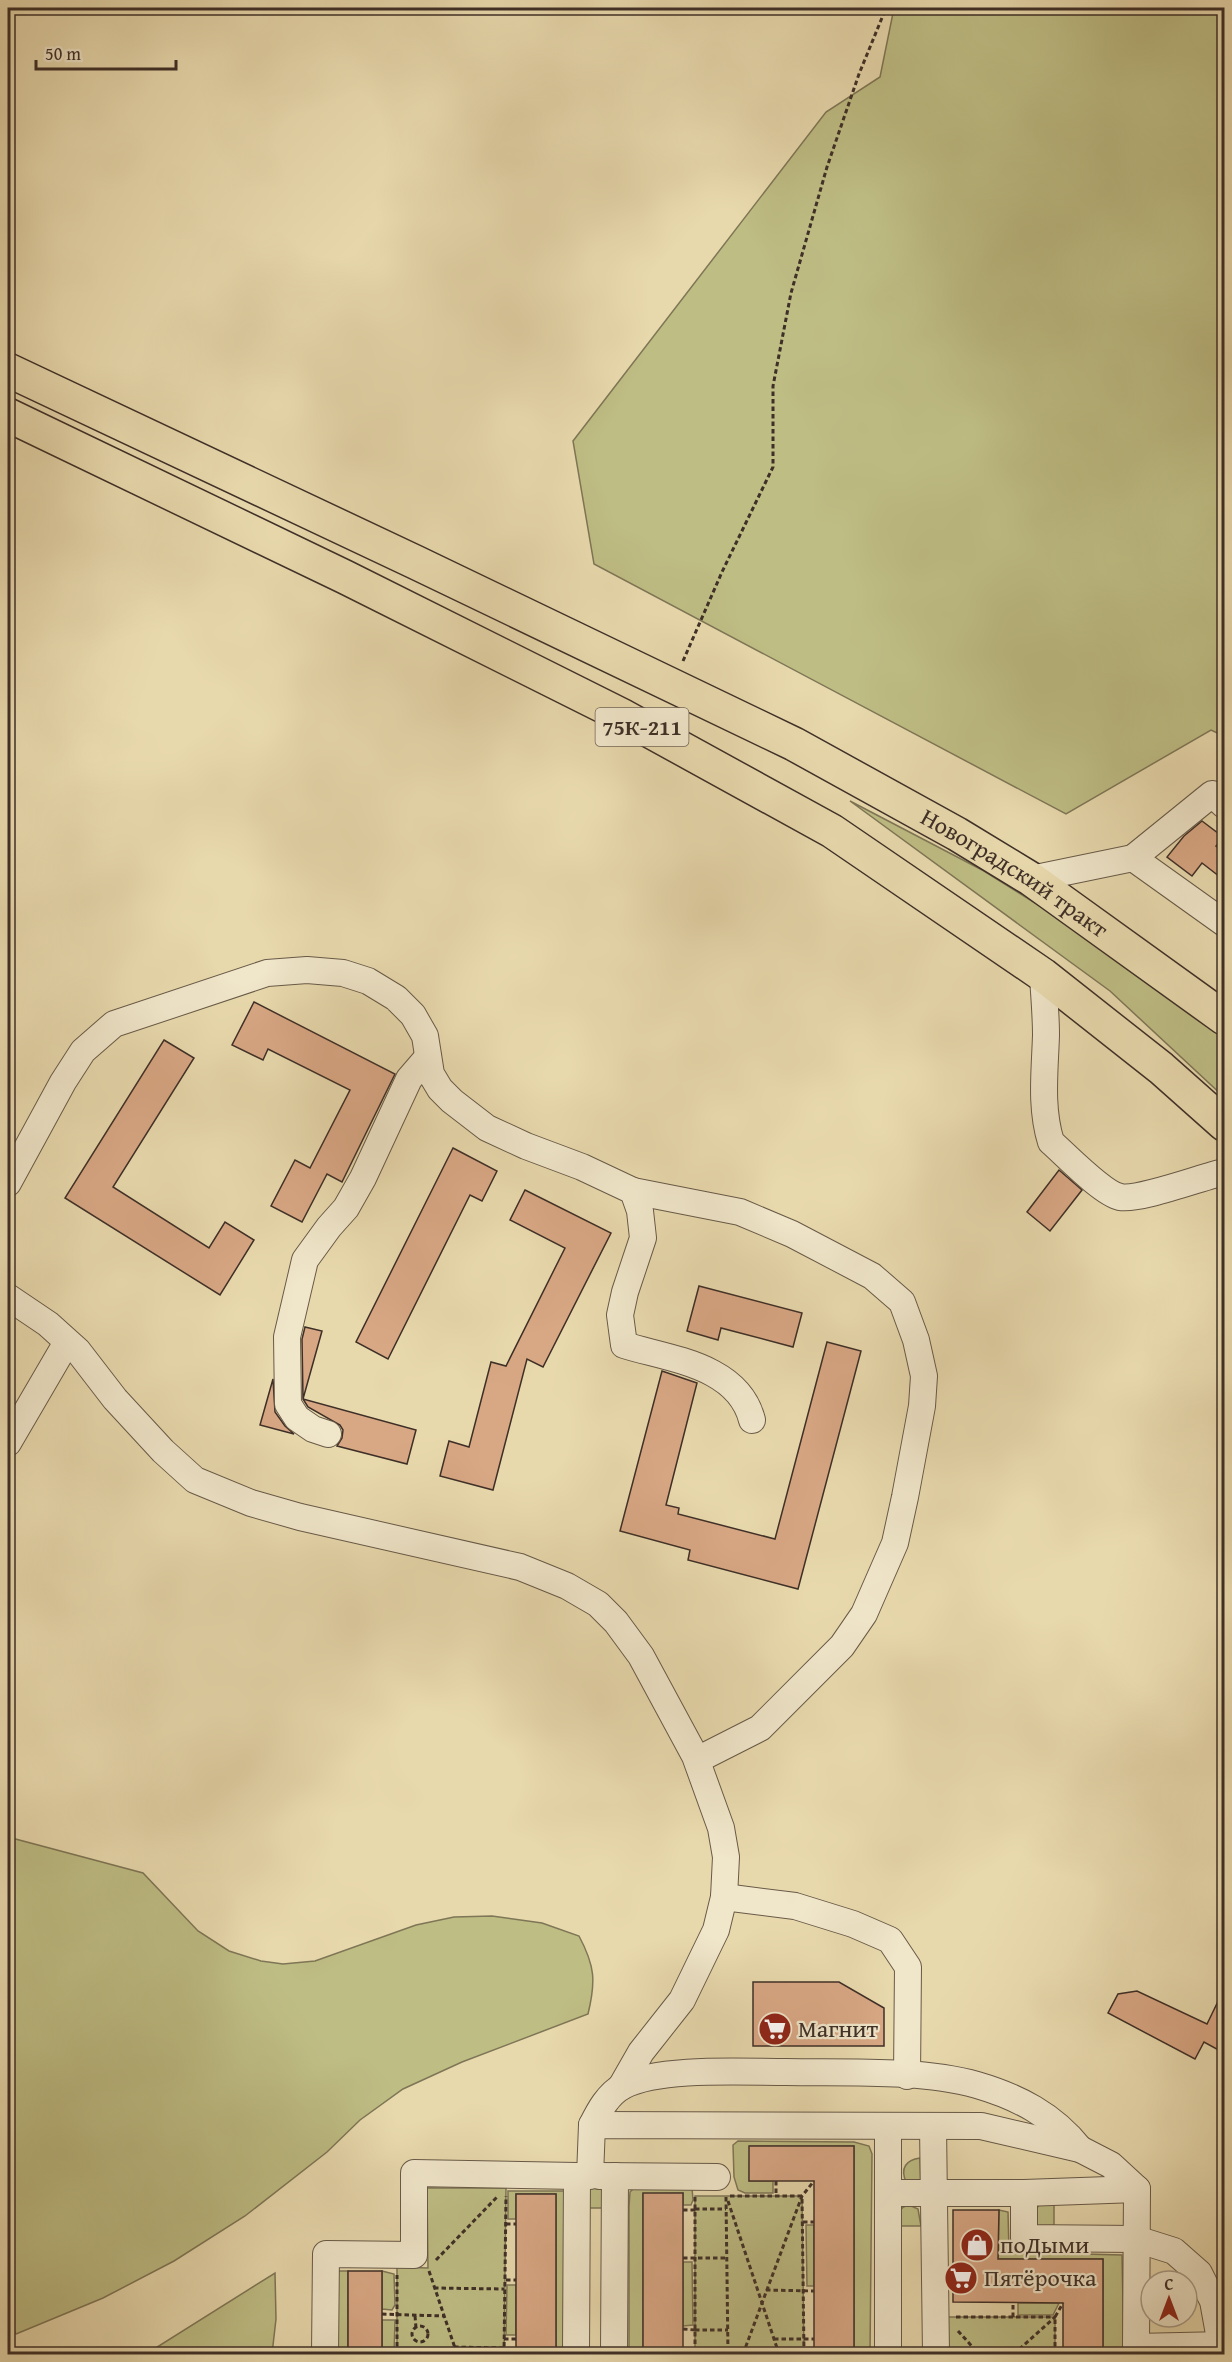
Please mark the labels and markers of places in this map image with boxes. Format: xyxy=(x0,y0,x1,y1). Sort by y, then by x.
supermarket icon: Магнит xyxy=(757,2011,793,2047)
place label: Магнит xyxy=(798,2011,879,2046)
shop icon: поДыми xyxy=(959,2227,995,2263)
place label: поДыми xyxy=(1000,2227,1089,2262)
supermarket icon: Пятёрочка xyxy=(943,2260,979,2296)
place label: Пятёрочка xyxy=(984,2260,1097,2295)

